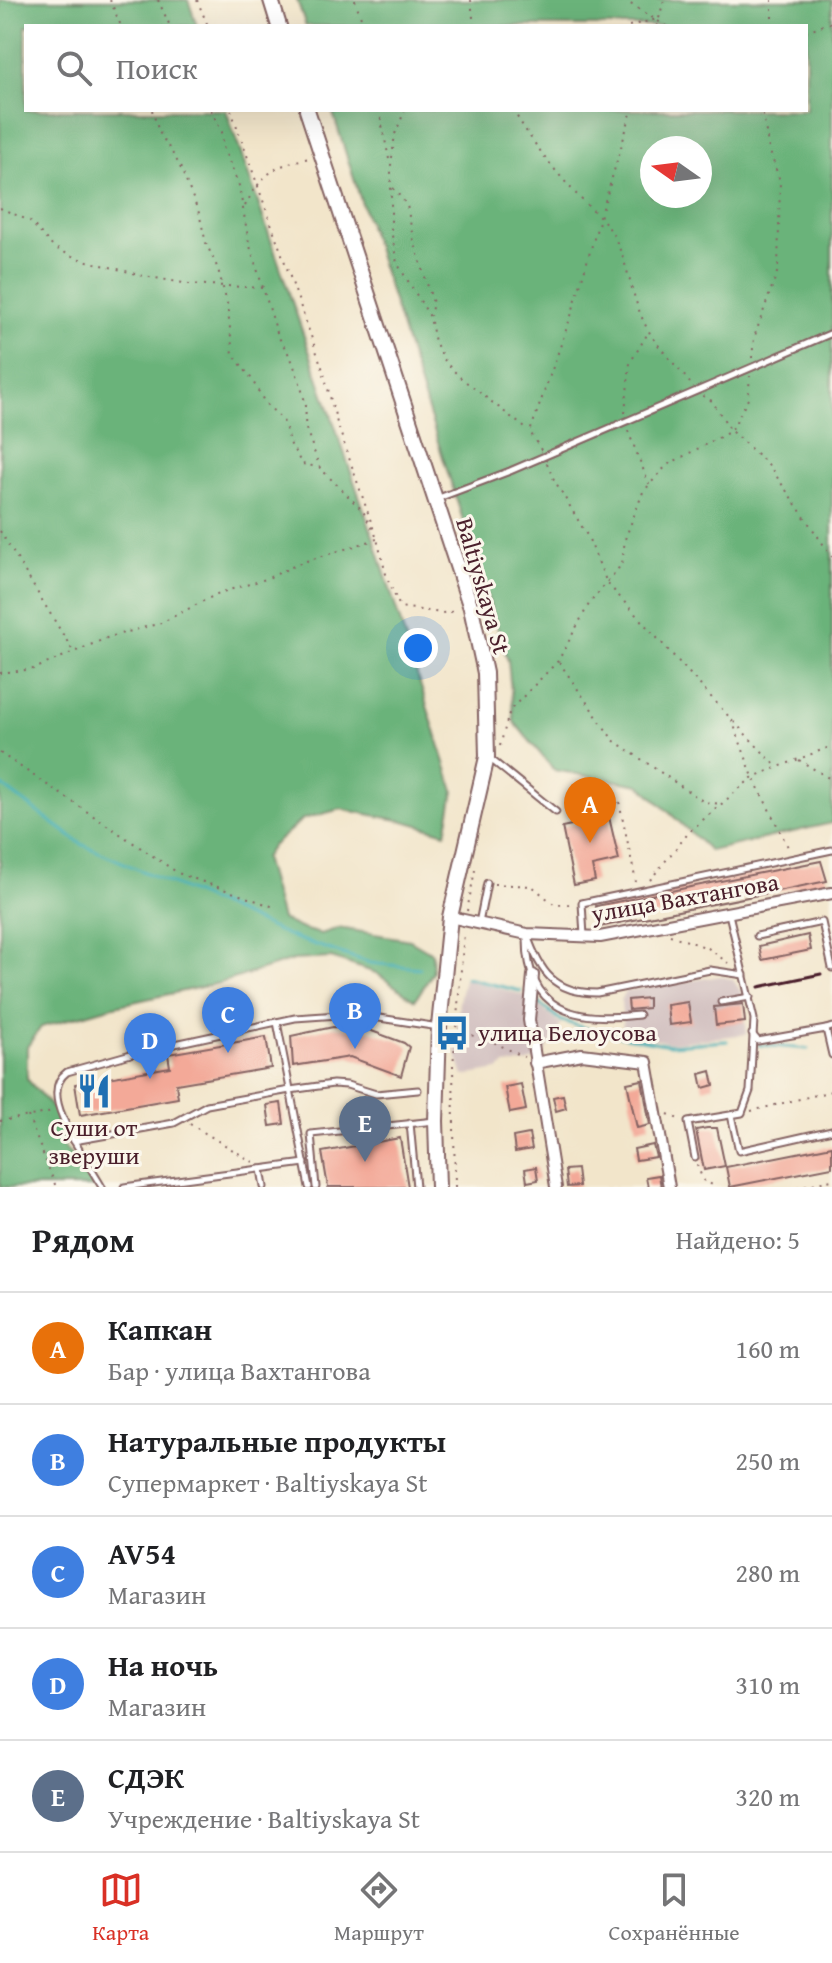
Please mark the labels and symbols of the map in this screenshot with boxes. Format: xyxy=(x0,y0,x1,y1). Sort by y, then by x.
north arrow xyxy=(640,136,712,208)
street label: Baltiyskaya St xyxy=(447,514,520,659)
your location xyxy=(398,628,438,668)
pin: A xyxy=(564,777,616,843)
street label: улица Вахтангова xyxy=(587,864,782,931)
pin: B xyxy=(329,983,381,1049)
pin: C xyxy=(202,987,254,1053)
pin: D xyxy=(124,1013,176,1079)
bus stop icon: улица Белоусова xyxy=(433,1014,471,1052)
place label: улица Белоусова xyxy=(477,1015,657,1050)
restaurant icon: Суши от зверуши xyxy=(75,1072,113,1110)
pin: E xyxy=(339,1096,391,1162)
place label: Суши от зверуши xyxy=(49,1110,140,1173)

